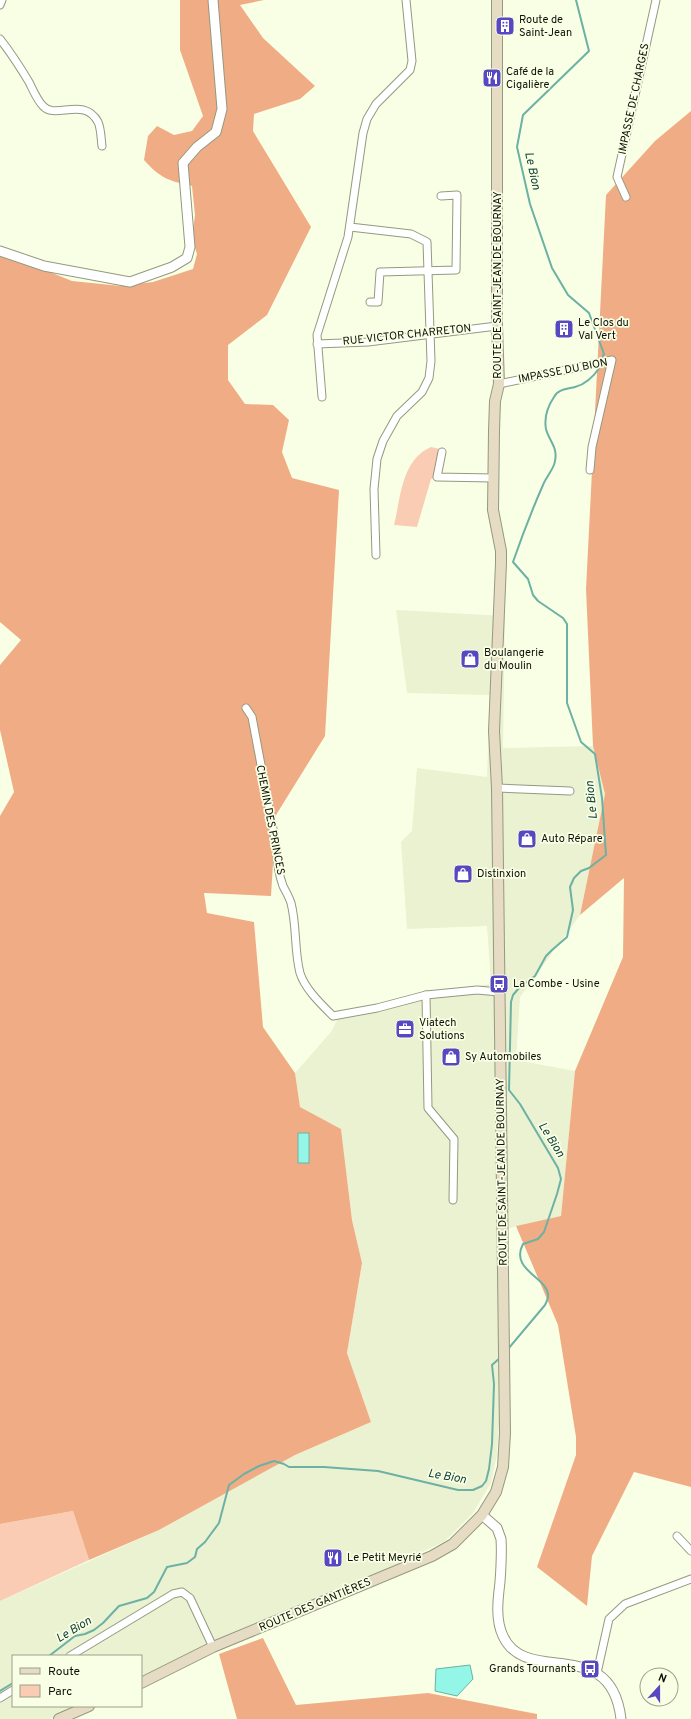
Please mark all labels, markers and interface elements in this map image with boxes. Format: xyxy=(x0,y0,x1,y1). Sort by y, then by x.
place label: Route de Saint-Jean xyxy=(519,13,572,40)
building icon: Route de Saint-Jean xyxy=(494,15,516,37)
street label: IMPASSE DE CHARGES xyxy=(615,42,653,156)
place label: Café de la Cigalière xyxy=(506,65,554,92)
restaurant icon: Café de la Cigalière xyxy=(481,67,503,89)
water label: Le Bion xyxy=(520,150,544,192)
street label: ROUTE DE SAINT-JEAN DE BOURNAY xyxy=(491,191,505,379)
place label: Le Clos du Val Vert xyxy=(578,316,629,343)
building icon: Le Clos du Val Vert xyxy=(553,318,575,340)
street label: RUE VICTOR CHARRETON xyxy=(342,321,472,349)
street label: IMPASSE DU BION xyxy=(517,355,609,387)
place label: Boulangerie du Moulin xyxy=(484,646,544,673)
shop icon: Boulangerie du Moulin xyxy=(459,648,481,670)
street label: CHEMIN DES PRINCES xyxy=(252,764,288,876)
water label: Le Bion xyxy=(582,780,602,820)
shop icon: Auto Répare xyxy=(516,828,538,850)
place label: Auto Répare xyxy=(541,832,603,846)
shop icon: Distinxion xyxy=(452,863,474,885)
place label: Distinxion xyxy=(477,867,526,881)
bus stop icon: La Combe - Usine xyxy=(488,973,510,995)
place label: La Combe - Usine xyxy=(513,977,600,991)
place label: Viatech Solutions xyxy=(419,1016,465,1043)
office icon: Viatech Solutions xyxy=(394,1018,416,1040)
shop icon: Sy Automobiles xyxy=(440,1046,462,1068)
place label: Sy Automobiles xyxy=(465,1050,542,1064)
street label: ROUTE DE SAINT-JEAN DE BOURNAY xyxy=(493,1078,511,1266)
water label: Le Bion xyxy=(534,1119,568,1161)
water label: Le Bion xyxy=(427,1466,468,1488)
restaurant icon: Le Petit Meyrié xyxy=(322,1547,344,1569)
place label: Le Petit Meyrié xyxy=(347,1551,421,1565)
street label: ROUTE DES GANTIÈRES xyxy=(257,1574,373,1635)
water label: Le Bion xyxy=(53,1613,95,1647)
legend xyxy=(12,1655,142,1707)
bus stop icon: Grands Tournants xyxy=(579,1658,601,1680)
place label: Grands Tournants xyxy=(489,1662,576,1676)
text: Route xyxy=(48,1664,80,1680)
north arrow xyxy=(639,1667,679,1707)
text: N xyxy=(656,1671,668,1687)
text: Parc xyxy=(48,1684,72,1700)

